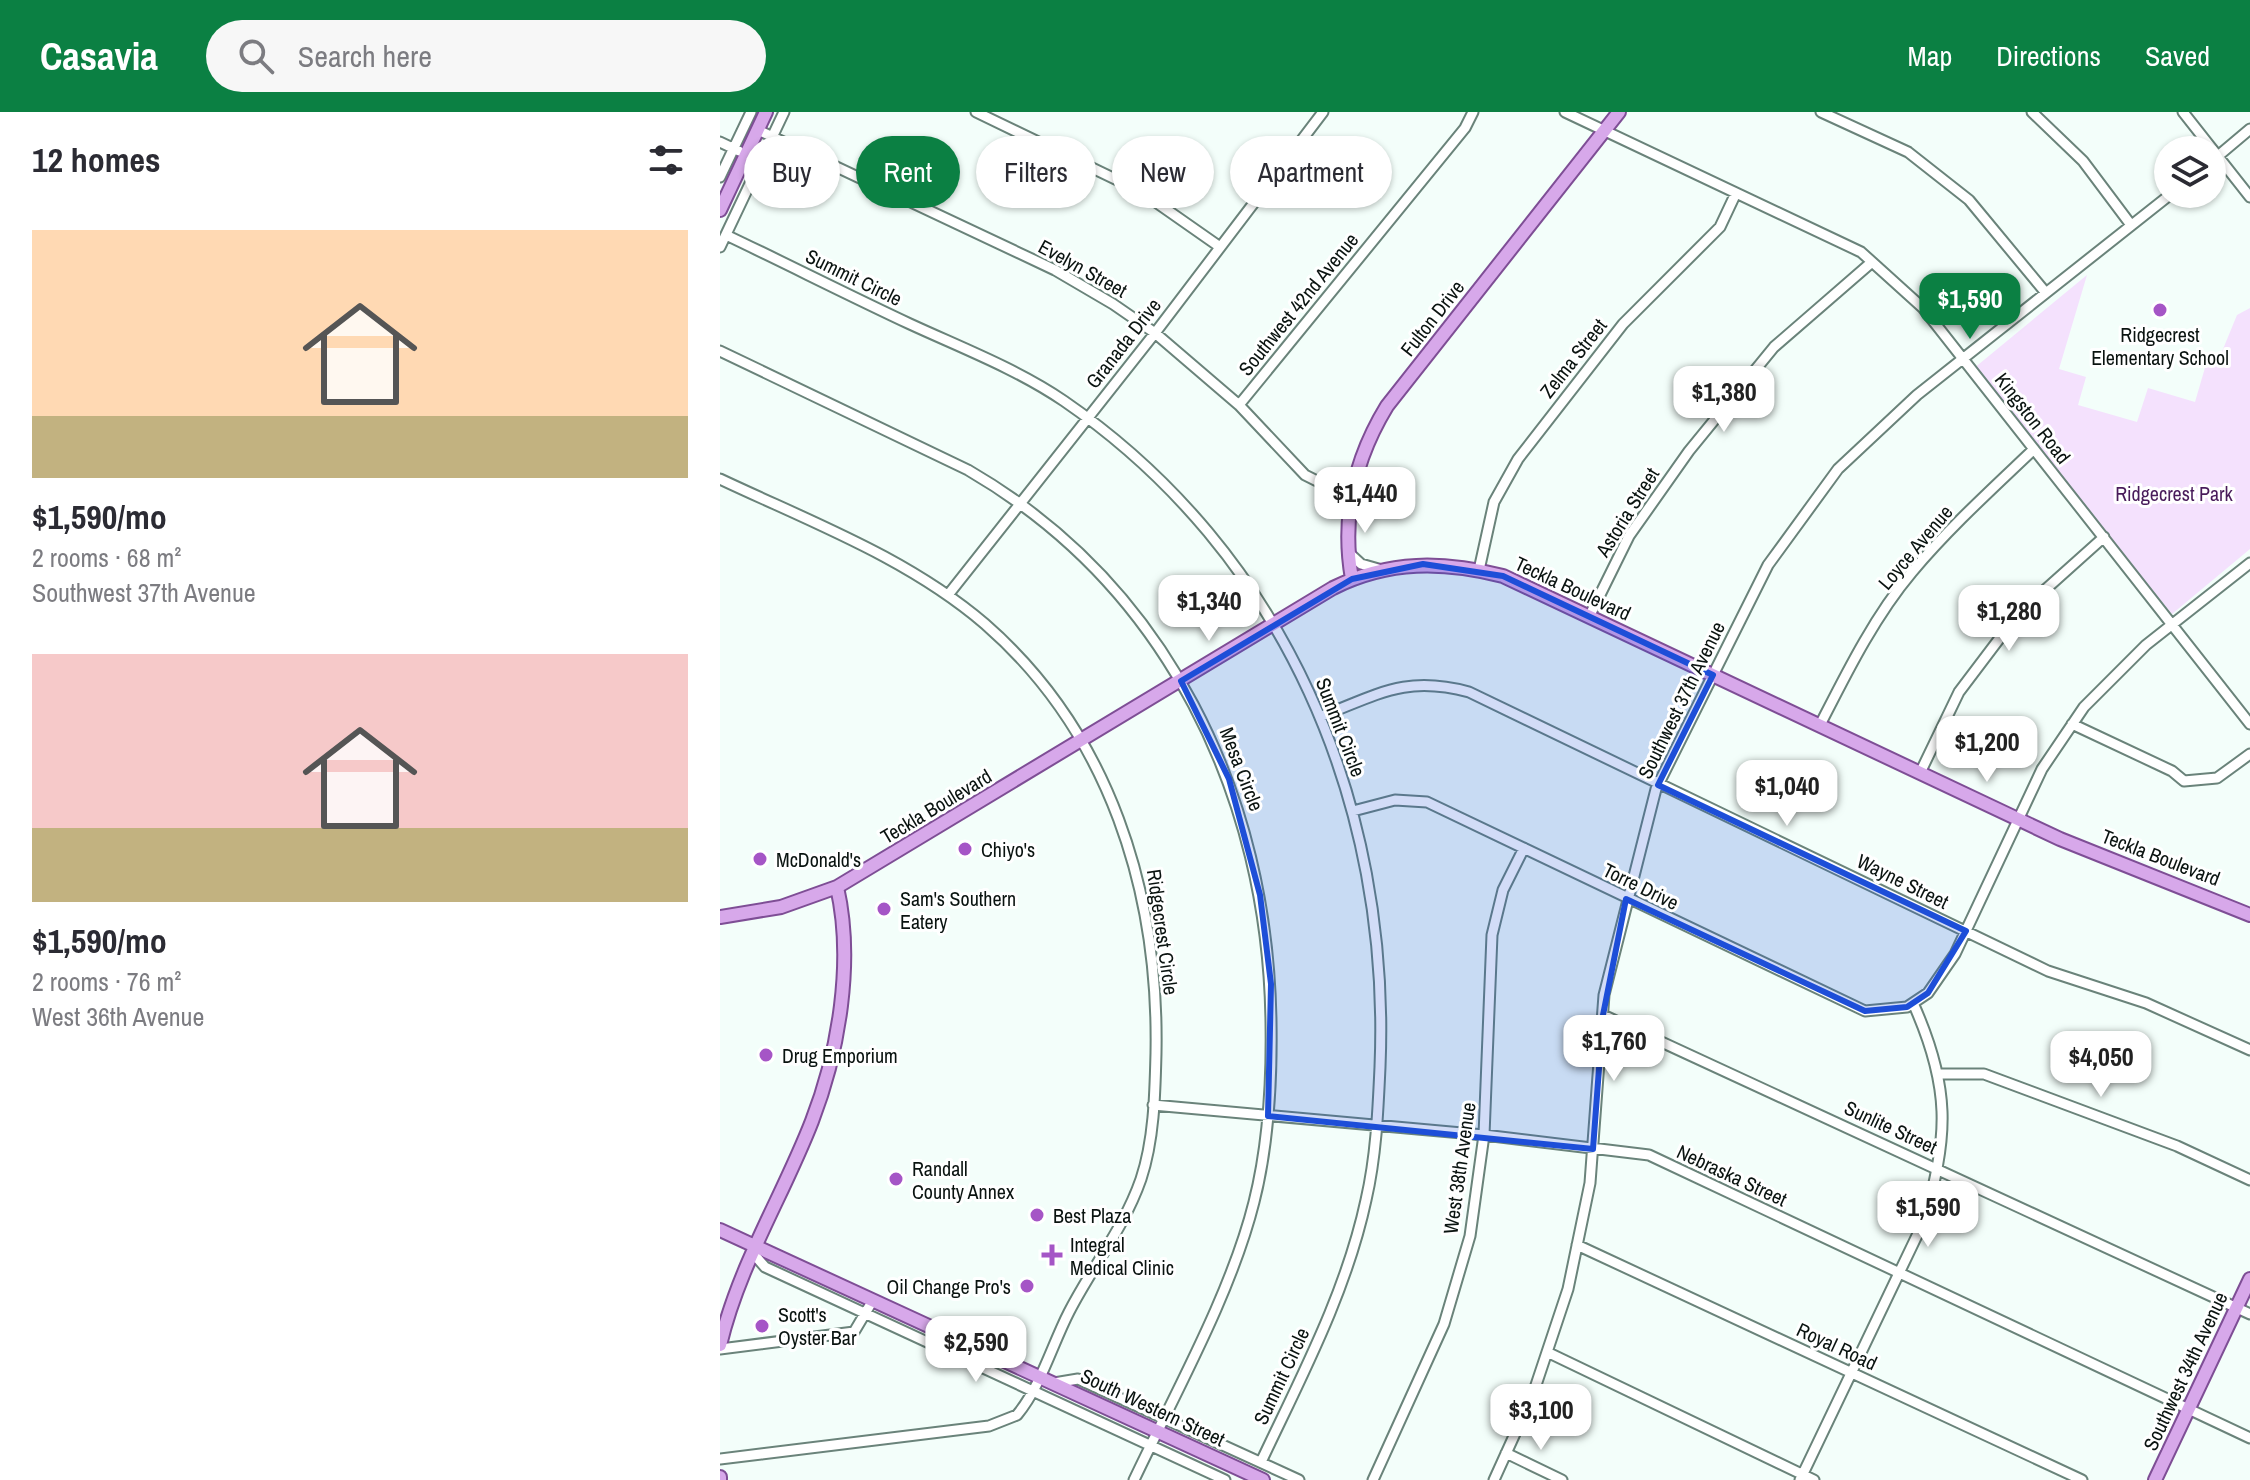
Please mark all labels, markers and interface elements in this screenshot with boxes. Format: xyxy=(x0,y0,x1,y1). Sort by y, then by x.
search box xyxy=(206,20,766,92)
text: Casavia xyxy=(40,31,158,82)
icon: search xyxy=(234,34,278,78)
text: Search here xyxy=(298,36,432,76)
text: Map xyxy=(1908,37,1952,75)
text: Directions xyxy=(1996,37,2101,75)
text: Saved xyxy=(2145,37,2210,75)
chip: Buy xyxy=(744,136,840,208)
chip: Rent xyxy=(856,136,960,208)
chip: Filters xyxy=(976,136,1096,208)
chip: New xyxy=(1112,136,1214,208)
chip: Apartment xyxy=(1230,136,1392,208)
map controls xyxy=(2154,136,2226,208)
button: layers xyxy=(2154,136,2226,208)
text: 12 homes xyxy=(32,137,161,183)
icon: filters xyxy=(644,138,688,182)
street label: Southwest 42nd Avenue xyxy=(1232,227,1364,381)
street label: Evelyn Street xyxy=(1034,233,1133,304)
street label: Summit Circle xyxy=(801,242,907,312)
pin: $1,590 xyxy=(1905,273,2035,341)
street label: Fulton Drive xyxy=(1394,274,1470,362)
text: $1,590 xyxy=(1937,281,2003,316)
icon: home xyxy=(288,282,432,426)
street label: Granada Drive xyxy=(1079,292,1167,394)
marker: Ridgecrest Elementary School xyxy=(2151,301,2169,319)
street label: Zelma Street xyxy=(1533,312,1613,403)
place label: Ridgecrest Elementary School xyxy=(2091,321,2229,371)
pin: $1,380 xyxy=(1659,366,1789,434)
street label: Kingston Road xyxy=(1989,367,2077,469)
text: $1,380 xyxy=(1691,374,1757,409)
street label: Astoria Street xyxy=(1588,462,1665,563)
pin: $1,440 xyxy=(1300,467,1430,535)
text: $1,440 xyxy=(1332,475,1398,510)
park label: Ridgecrest Park xyxy=(2115,480,2234,507)
text: $1,590/mo xyxy=(32,494,167,540)
street label: Loyce Avenue xyxy=(1872,499,1958,595)
text: 2 rooms · 68 m² xyxy=(32,540,181,575)
street label: Teckla Boulevard xyxy=(1511,549,1635,627)
text: Southwest 37th Avenue xyxy=(32,575,256,610)
pin: $1,340 xyxy=(1144,575,1274,643)
text: $1,340 xyxy=(1176,583,1242,618)
pin: $1,280 xyxy=(1944,585,2074,653)
text: $1,280 xyxy=(1976,593,2042,628)
street label: Southwest 37th Avenue xyxy=(1631,617,1731,783)
street label: Summit Circle xyxy=(1310,674,1372,780)
icon: home xyxy=(288,706,432,850)
pin: $1,200 xyxy=(1922,716,2052,784)
street label: Mesa Circle xyxy=(1214,723,1270,815)
text: $1,200 xyxy=(1954,724,2020,759)
pin: $1,040 xyxy=(1722,760,1852,828)
street label: Teckla Boulevard xyxy=(876,762,996,850)
text: $1,040 xyxy=(1754,768,1820,803)
street label: Teckla Boulevard xyxy=(2098,822,2224,892)
place label: Chiyo's xyxy=(981,836,1035,863)
marker: Chiyo's xyxy=(956,840,974,858)
place label: McDonald's xyxy=(776,846,861,873)
street label: Wayne Street xyxy=(1853,847,1954,915)
marker: McDonald's xyxy=(751,850,769,868)
street label: Torre Drive xyxy=(1599,856,1683,916)
street label: Ridgecrest Circle xyxy=(1141,867,1185,997)
place label: Sam's Southern Eatery xyxy=(900,885,1016,935)
marker: Sam's Southern Eatery xyxy=(875,900,893,918)
text: $1,590/mo xyxy=(32,918,167,964)
text: 2 rooms · 76 m² xyxy=(32,964,181,999)
text: West 36th Avenue xyxy=(32,999,204,1034)
pin: $1,760 xyxy=(1549,1015,1679,1083)
text: $1,760 xyxy=(1581,1023,1647,1058)
pin: $4,050 xyxy=(2036,1031,2166,1099)
text: $4,050 xyxy=(2068,1039,2134,1074)
place label: Drug Emporium xyxy=(782,1042,898,1069)
marker: Drug Emporium xyxy=(757,1046,775,1064)
street label: Sunlite Street xyxy=(1840,1094,1942,1160)
street label: West 38th Avenue xyxy=(1436,1100,1482,1236)
street label: Nebraska Street xyxy=(1673,1138,1792,1212)
place label: Randall County Annex xyxy=(912,1155,1015,1205)
marker: Randall County Annex xyxy=(887,1170,905,1188)
pin: $1,590 xyxy=(1863,1181,1993,1249)
text: $1,590 xyxy=(1895,1189,1961,1224)
place label: Best Plaza xyxy=(1053,1202,1131,1229)
marker: Best Plaza xyxy=(1028,1206,1046,1224)
place label: Integral Medical Clinic xyxy=(1070,1231,1174,1281)
marker: Integral Medical Clinic xyxy=(1041,1244,1063,1266)
place label: Oil Change Pro's xyxy=(887,1273,1011,1300)
marker: Oil Change Pro's xyxy=(1018,1277,1036,1295)
street label: Southwest 34th Avenue xyxy=(2136,1287,2234,1455)
place label: Scott's Oyster Bar xyxy=(778,1301,857,1351)
pin: $2,590 xyxy=(911,1316,1041,1384)
street label: Royal Road xyxy=(1792,1316,1882,1376)
marker: Scott's Oyster Bar xyxy=(753,1317,771,1335)
street label: Summit Circle xyxy=(1247,1323,1315,1429)
text: $2,590 xyxy=(943,1324,1009,1359)
street label: South Western Street xyxy=(1076,1362,1230,1452)
pin: $3,100 xyxy=(1476,1384,1606,1452)
text: $3,100 xyxy=(1508,1392,1574,1427)

